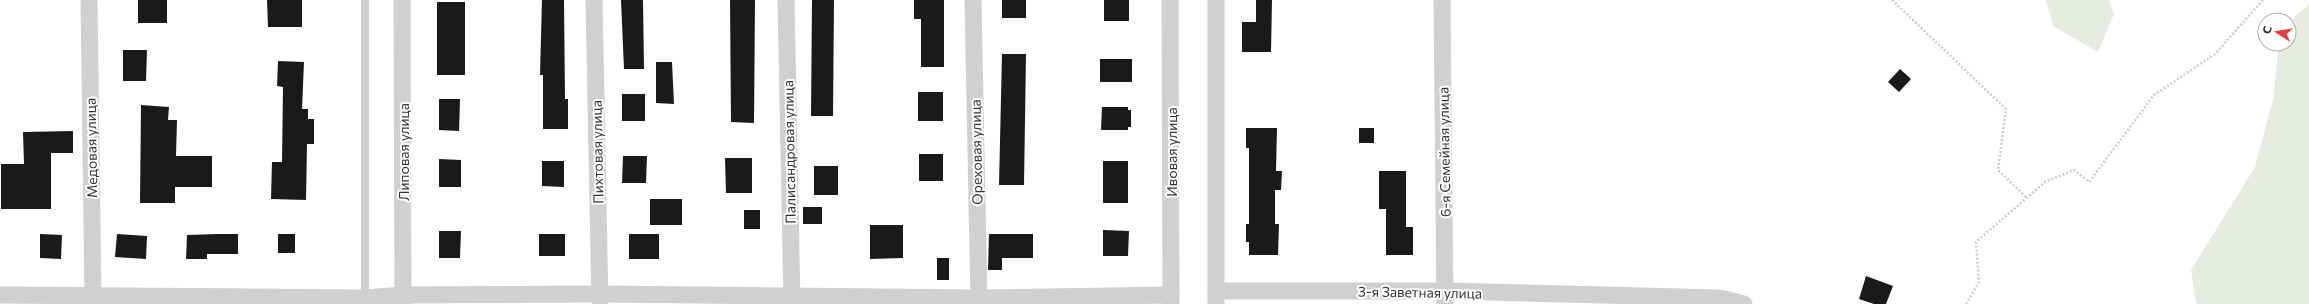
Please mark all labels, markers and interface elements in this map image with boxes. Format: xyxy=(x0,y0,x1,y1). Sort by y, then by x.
north arrow xyxy=(2257,12,2297,52)
text: С xyxy=(2260,24,2274,35)
street label: Палисандровая улица xyxy=(779,80,799,224)
street label: 6-я Семейная улица xyxy=(1434,87,1454,217)
street label: Медовая улица xyxy=(82,98,100,198)
street label: Ореховая улица xyxy=(967,99,985,205)
street label: Пихтовая улица xyxy=(588,100,606,204)
street label: Липовая улица xyxy=(395,103,412,201)
street label: Ивовая улица xyxy=(1163,107,1180,197)
street label: 3-я Заветная улица xyxy=(1358,282,1482,302)

